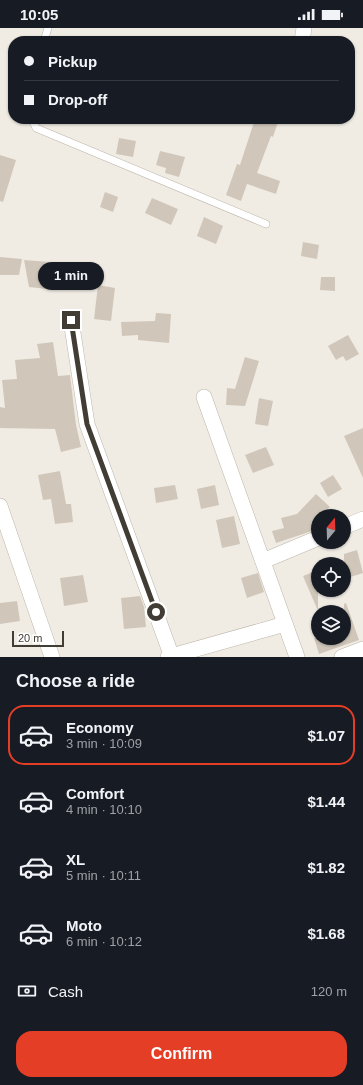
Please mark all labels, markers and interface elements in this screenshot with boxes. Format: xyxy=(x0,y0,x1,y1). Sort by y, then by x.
text: 10:05 xyxy=(20,6,58,23)
text: Pickup xyxy=(48,53,97,70)
text: Drop-off xyxy=(48,91,107,108)
callout: 1 min xyxy=(38,262,104,290)
text: 1 min xyxy=(54,268,88,283)
route end xyxy=(62,311,80,329)
north arrow xyxy=(311,509,351,549)
map controls xyxy=(311,509,351,645)
button: locate xyxy=(311,557,351,597)
route start xyxy=(147,603,165,621)
button: layers xyxy=(311,605,351,645)
scale bar xyxy=(12,629,64,648)
text: 20 m xyxy=(18,632,42,644)
text: Choose a ride xyxy=(16,671,135,691)
icon: car xyxy=(18,717,54,753)
text: Economy xyxy=(66,719,134,736)
text: $1.07 xyxy=(307,727,345,744)
text: 3 min · 10:09 xyxy=(66,736,142,751)
icon: car xyxy=(18,783,54,819)
text: Comfort xyxy=(66,785,124,802)
text: $1.44 xyxy=(307,793,345,810)
text: 4 min · 10:10 xyxy=(66,802,142,817)
icon: car xyxy=(18,849,54,885)
text: XL xyxy=(66,851,85,868)
text: $1.82 xyxy=(307,859,345,876)
text: 5 min · 10:11 xyxy=(66,868,141,883)
icon: car xyxy=(18,915,54,951)
text: Moto xyxy=(66,917,102,934)
text: $1.68 xyxy=(307,925,345,942)
text: 6 min · 10:12 xyxy=(66,934,142,949)
icon: cash xyxy=(16,980,38,1002)
text: Cash xyxy=(48,983,83,1000)
text: 120 m xyxy=(311,984,347,999)
button: Confirm xyxy=(16,1031,347,1077)

